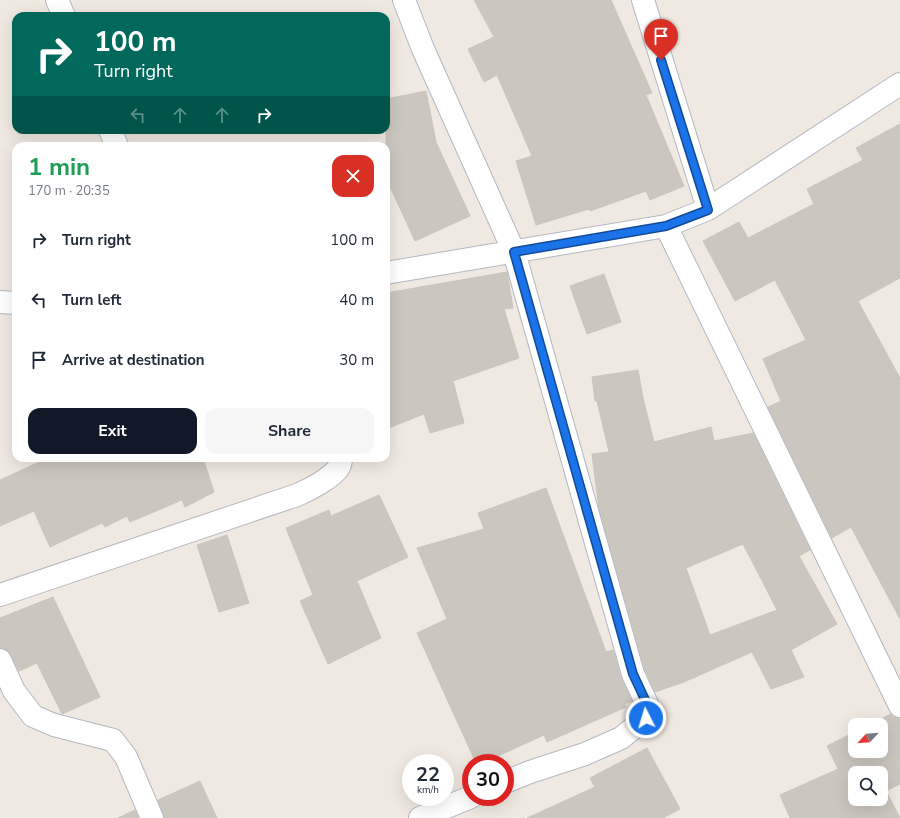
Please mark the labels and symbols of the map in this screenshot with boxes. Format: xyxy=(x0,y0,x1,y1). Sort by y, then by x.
pin xyxy=(644,19,678,60)
position arrow xyxy=(625,697,667,739)
north arrow xyxy=(848,718,888,758)
speed limit sign: 30 xyxy=(462,754,514,806)

